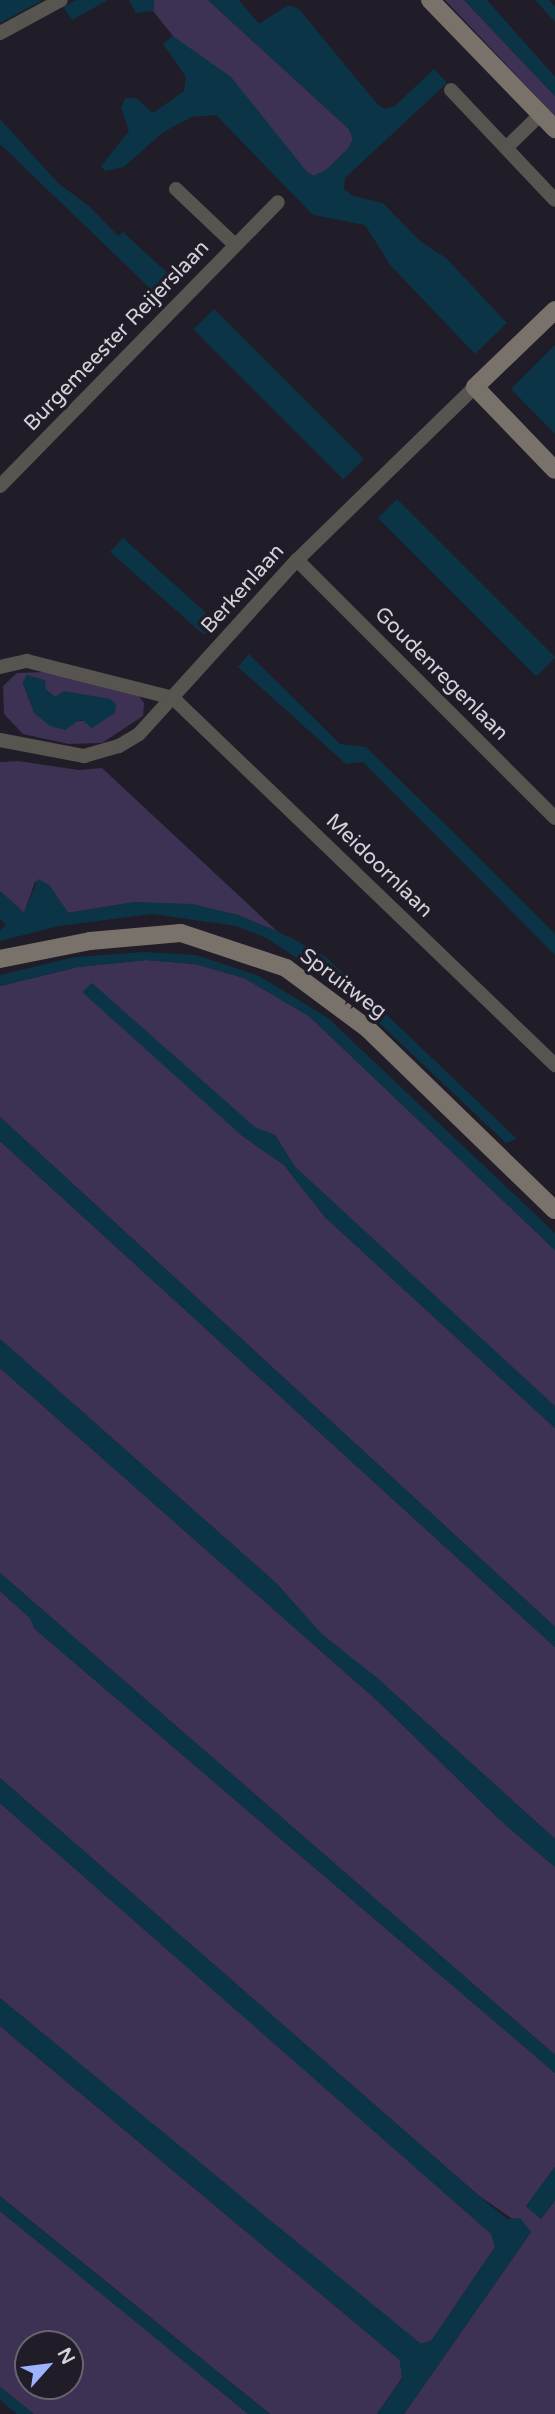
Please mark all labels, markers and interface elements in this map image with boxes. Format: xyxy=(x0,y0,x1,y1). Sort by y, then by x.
street label: Burgemeester Reijerslaan xyxy=(19,235,215,437)
street label: Berkenlaan xyxy=(196,539,290,639)
street label: Goudenregenlaan xyxy=(369,602,513,746)
street label: Meidoornlaan xyxy=(320,809,438,923)
street label: Spruitweg xyxy=(295,943,391,1025)
north arrow xyxy=(14,2330,84,2400)
text: N xyxy=(52,2344,79,2368)

